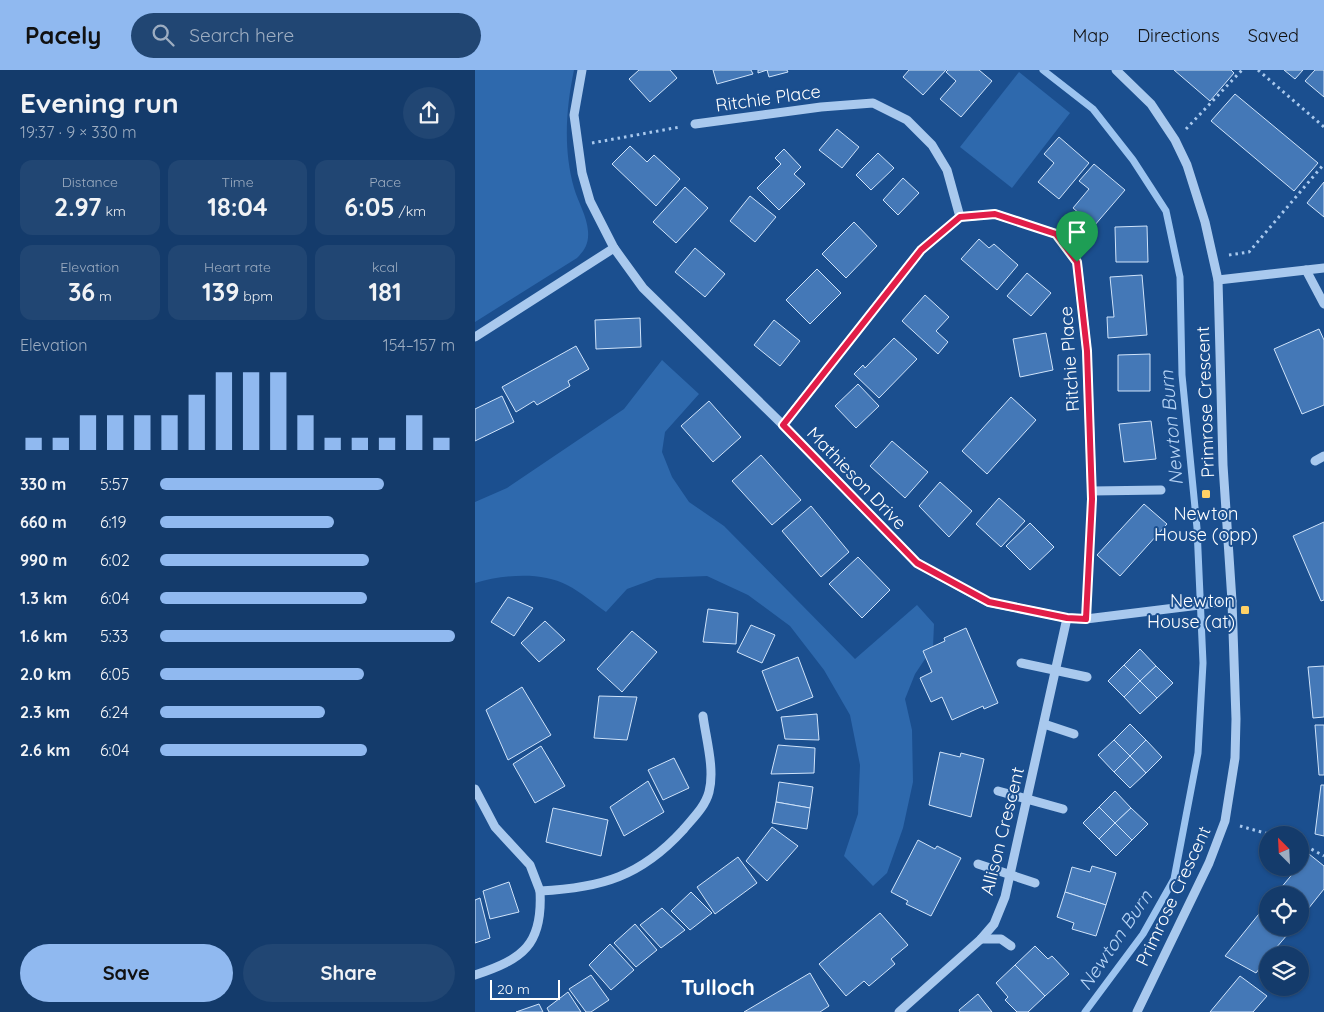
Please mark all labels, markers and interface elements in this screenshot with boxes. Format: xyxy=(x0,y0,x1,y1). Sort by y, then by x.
search box xyxy=(131,13,481,58)
text: Pacely xyxy=(25,20,101,50)
icon: search xyxy=(149,21,177,49)
text: Search here xyxy=(189,23,294,47)
text: Map xyxy=(1072,24,1109,47)
text: Directions xyxy=(1137,24,1220,47)
text: Saved xyxy=(1248,24,1299,47)
street label: Ritchie Place xyxy=(714,79,822,117)
text: Evening run xyxy=(20,85,179,120)
button: share xyxy=(403,87,455,139)
text: 19:37 · 9 × 330 m xyxy=(20,122,137,142)
text: Distance xyxy=(62,173,118,191)
text: Time xyxy=(221,173,254,191)
text: Pace xyxy=(369,173,401,191)
text: 2.97 xyxy=(54,191,102,222)
text: 18:04 xyxy=(207,191,268,222)
text: 6:05 xyxy=(344,191,395,222)
text: km xyxy=(102,202,126,220)
text: /km xyxy=(395,202,426,220)
pin xyxy=(1056,211,1098,262)
icon: arrive xyxy=(1063,218,1091,246)
text: Elevation xyxy=(60,258,119,276)
text: Heart rate xyxy=(204,258,271,276)
text: kcal xyxy=(372,258,398,276)
text: 36 xyxy=(68,276,95,307)
text: 139 xyxy=(202,276,239,307)
text: 181 xyxy=(369,276,402,307)
text: m xyxy=(95,287,112,305)
text: bpm xyxy=(239,287,273,305)
street label: Ritchie Place xyxy=(1054,305,1084,413)
street label: Primrose Crescent xyxy=(1191,326,1219,478)
text: Elevation xyxy=(20,335,87,355)
text: 154–157 m xyxy=(383,335,455,355)
water label: Newton Burn xyxy=(1154,369,1188,486)
street label: Mathieson Drive xyxy=(802,422,912,534)
text: 330 m xyxy=(20,474,66,494)
text: 5:57 xyxy=(100,474,129,494)
marker: Newton House (opp) xyxy=(1200,488,1212,500)
place label: Newton House (opp) xyxy=(1154,502,1258,546)
text: 660 m xyxy=(20,512,67,532)
text: 6:19 xyxy=(100,512,126,532)
text: 990 m xyxy=(20,550,67,570)
text: 6:02 xyxy=(100,550,130,570)
text: 1.3 km xyxy=(20,588,67,608)
text: 6:04 xyxy=(100,588,130,608)
place label: Newton House (at) xyxy=(1147,589,1235,633)
marker: Newton House (at) xyxy=(1239,604,1251,616)
text: 1.6 km xyxy=(20,626,67,646)
text: 5:33 xyxy=(100,626,128,646)
text: 2.0 km xyxy=(20,664,71,684)
text: 6:05 xyxy=(100,664,130,684)
text: 2.3 km xyxy=(20,702,70,722)
text: 6:24 xyxy=(100,702,129,722)
text: 2.6 km xyxy=(20,740,70,760)
text: 6:04 xyxy=(100,740,130,760)
street label: Allison Crescent xyxy=(975,765,1029,897)
street label: Primrose Crescent xyxy=(1131,822,1215,970)
north arrow xyxy=(1259,826,1309,876)
map controls xyxy=(1259,826,1309,996)
water label: Newton Burn xyxy=(1073,885,1158,994)
button: locate xyxy=(1259,886,1309,936)
button: Save xyxy=(20,944,233,1002)
button: Share xyxy=(243,944,455,1002)
button: layers xyxy=(1259,946,1309,996)
district label: Tulloch xyxy=(681,973,755,1001)
scale bar xyxy=(490,977,560,1000)
text: 20 m xyxy=(497,980,530,998)

